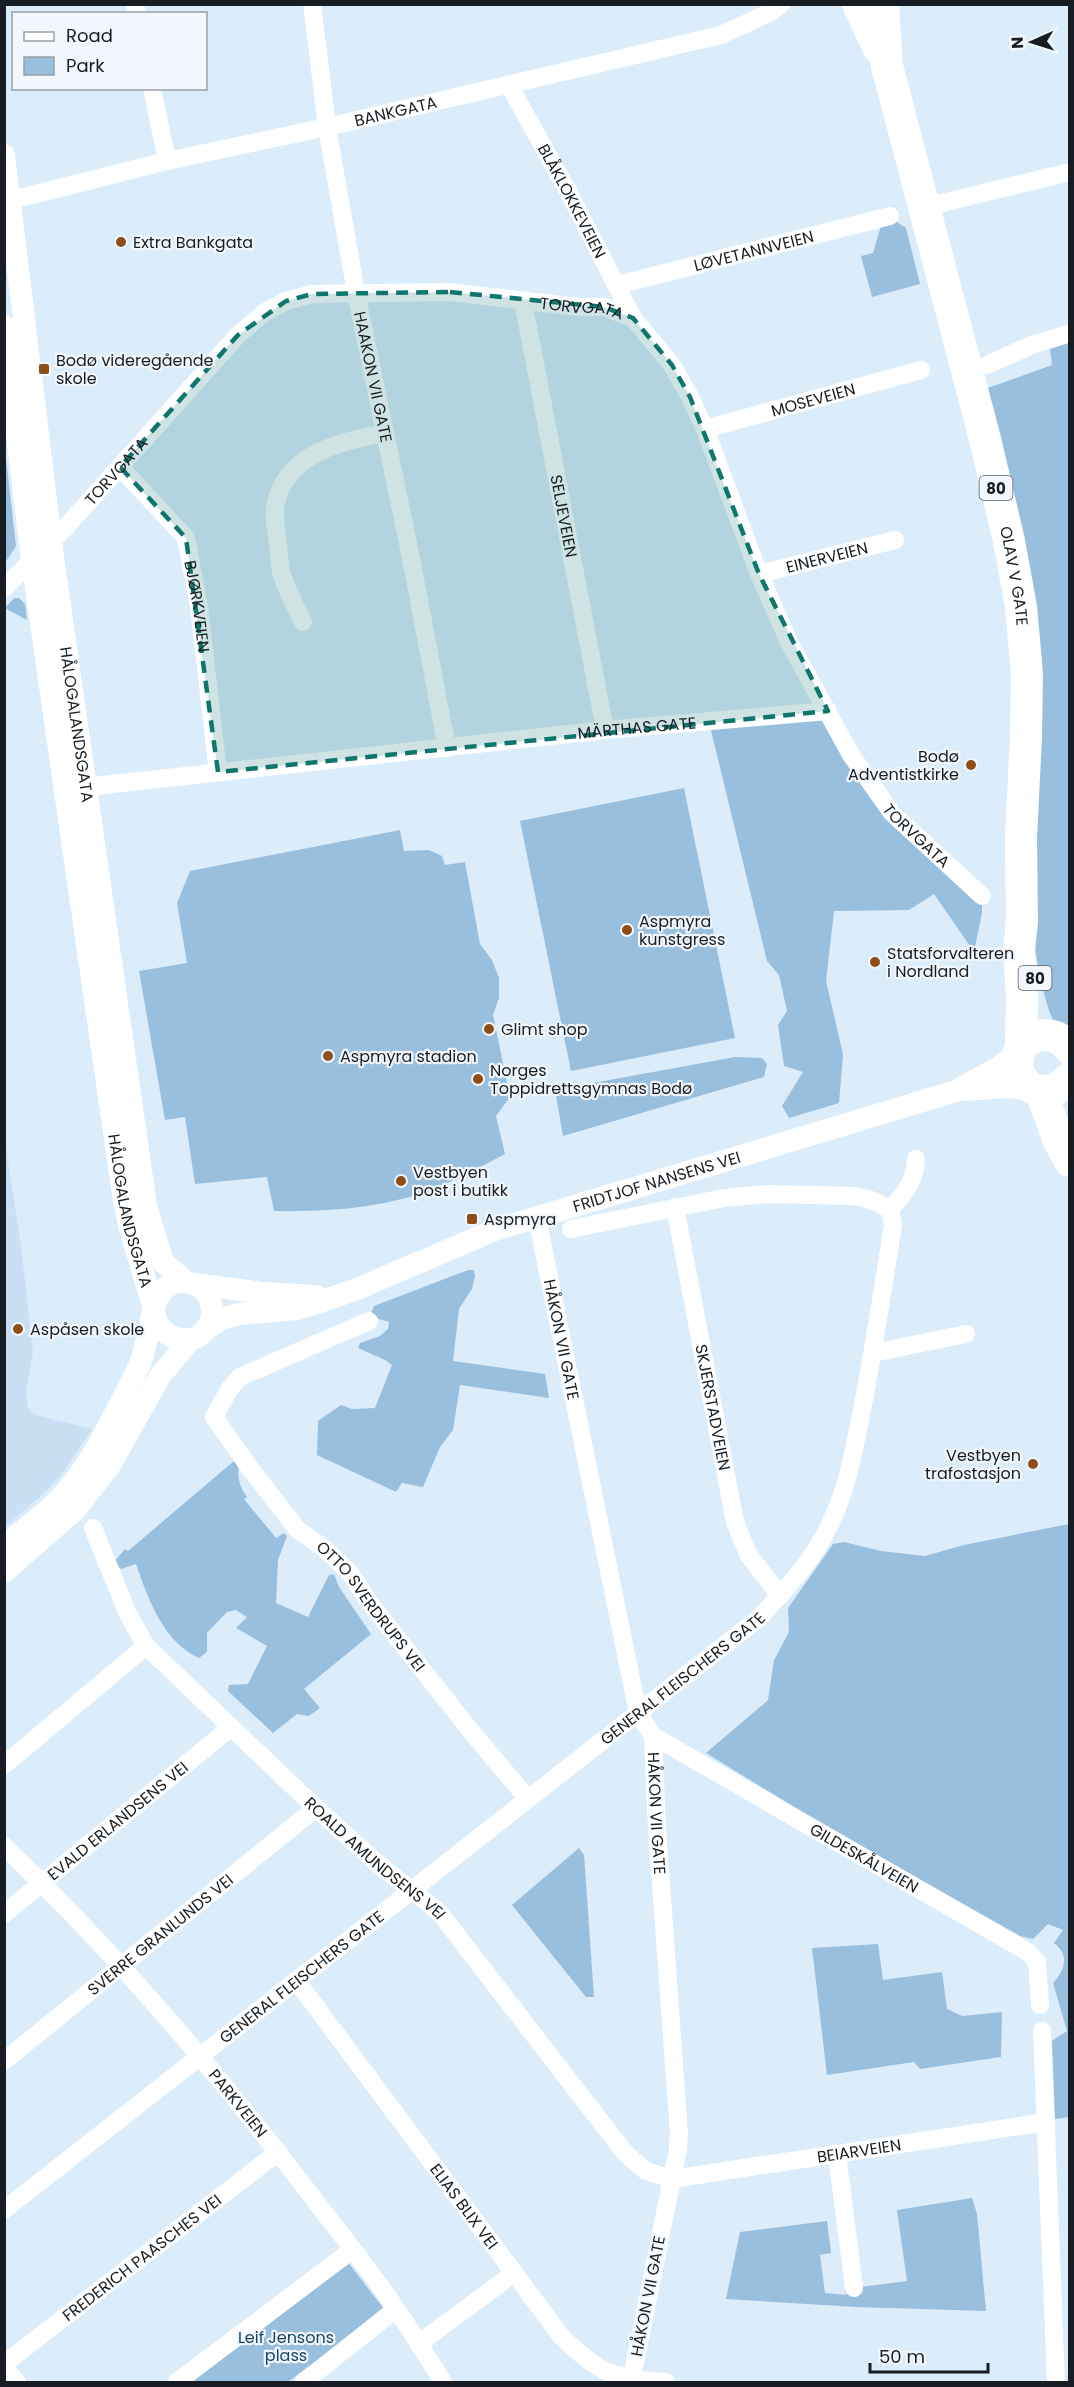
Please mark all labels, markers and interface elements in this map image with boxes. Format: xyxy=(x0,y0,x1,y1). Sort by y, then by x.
legend xyxy=(12,12,207,90)
north arrow xyxy=(1002,12,1062,72)
text: Road xyxy=(66,23,113,48)
text: N xyxy=(1006,36,1029,49)
text: Park xyxy=(66,53,105,78)
street label: BANKGATA xyxy=(352,90,439,132)
street label: BLÅKLOKKEVEIEN xyxy=(532,140,612,262)
street label: LØVETANNVEIEN xyxy=(691,224,816,277)
place label: Extra Bankgata xyxy=(133,231,253,254)
marker: Extra Bankgata xyxy=(114,235,128,249)
street label: TORVGATA xyxy=(539,291,627,325)
street label: HAAKON VII GATE xyxy=(349,309,398,444)
place label: Bodø videregående skole xyxy=(56,349,214,390)
marker: Bodø videregående skole xyxy=(37,362,51,376)
street label: MOSEVEIEN xyxy=(768,377,858,422)
street label: TORVGATA xyxy=(79,432,153,510)
street label: SELJEVEIEN xyxy=(545,473,583,559)
road number: 80 xyxy=(980,476,1012,500)
street label: OLAV V GATE xyxy=(994,524,1034,627)
street label: EINERVEIEN xyxy=(783,536,870,578)
street label: BJØRKVEIEN xyxy=(179,558,216,653)
street label: HÅLOGALANDSGATA xyxy=(54,645,100,804)
street label: MÄRTHAS GATE xyxy=(576,711,697,744)
place label: Bodø Adventistkirke xyxy=(848,745,959,786)
marker: Bodø Adventistkirke xyxy=(964,758,978,772)
street label: TORVGATA xyxy=(877,799,955,873)
place label: Aspmyra kunstgress xyxy=(639,910,725,951)
marker: Aspmyra kunstgress xyxy=(620,923,634,937)
place label: Statsforvalteren i Nordland xyxy=(887,942,1014,983)
marker: Statsforvalteren i Nordland xyxy=(868,955,882,969)
road number: 80 xyxy=(1018,966,1052,990)
place label: Glimt shop xyxy=(501,1018,588,1041)
marker: Glimt shop xyxy=(482,1022,496,1036)
place label: Aspmyra stadion xyxy=(340,1045,477,1068)
marker: Aspmyra stadion xyxy=(321,1049,335,1063)
place label: Norges Toppidrettsgymnas Bodø xyxy=(490,1059,692,1100)
marker: Norges Toppidrettsgymnas Bodø xyxy=(471,1072,485,1086)
street label: HÅLOGALANDSGATA xyxy=(103,1132,158,1291)
street label: FRIDTJOF NANSENS VEI xyxy=(570,1145,743,1217)
place label: Vestbyen post i butikk xyxy=(413,1161,509,1202)
marker: Vestbyen post i butikk xyxy=(394,1174,408,1188)
place label: Aspmyra xyxy=(484,1208,556,1231)
marker: Aspmyra xyxy=(465,1212,479,1226)
street label: HÅKON VII GATE xyxy=(538,1277,585,1402)
place label: Aspåsen skole xyxy=(30,1318,144,1341)
marker: Aspåsen skole xyxy=(11,1322,25,1336)
street label: SKJERSTADVEIEN xyxy=(690,1342,736,1472)
place label: Vestbyen trafostasjon xyxy=(925,1444,1021,1485)
marker: Vestbyen trafostasjon xyxy=(1026,1457,1040,1471)
street label: OTTO SVERDRUPS VEI xyxy=(312,1535,431,1676)
street label: GENERAL FLEISCHERS GATE xyxy=(595,1607,770,1750)
street label: HÅKON VII GATE xyxy=(642,1751,672,1875)
street label: EVALD ERLANDSENS VEI xyxy=(42,1756,193,1885)
street label: ROALD AMUNDSENS VEI xyxy=(299,1791,452,1924)
street label: GILDESKÅLVEIEN xyxy=(806,1817,923,1898)
street label: SVERRE GRANLUNDS VEI xyxy=(82,1868,238,2001)
street label: GENERAL FLEISCHERS GATE xyxy=(214,1905,389,2049)
street label: PARKVEIEN xyxy=(204,2064,273,2142)
street label: BEIARVEIEN xyxy=(815,2133,903,2168)
street label: ELIAS BLIX VEI xyxy=(425,2159,504,2254)
street label: FREDERICH PAASCHES VEI xyxy=(57,2189,226,2326)
street label: HÅKON VII GATE xyxy=(625,2234,671,2358)
park label: Leif Jensons plass xyxy=(238,2326,334,2367)
scale bar xyxy=(870,2336,988,2374)
text: 50 m xyxy=(879,2344,925,2369)

